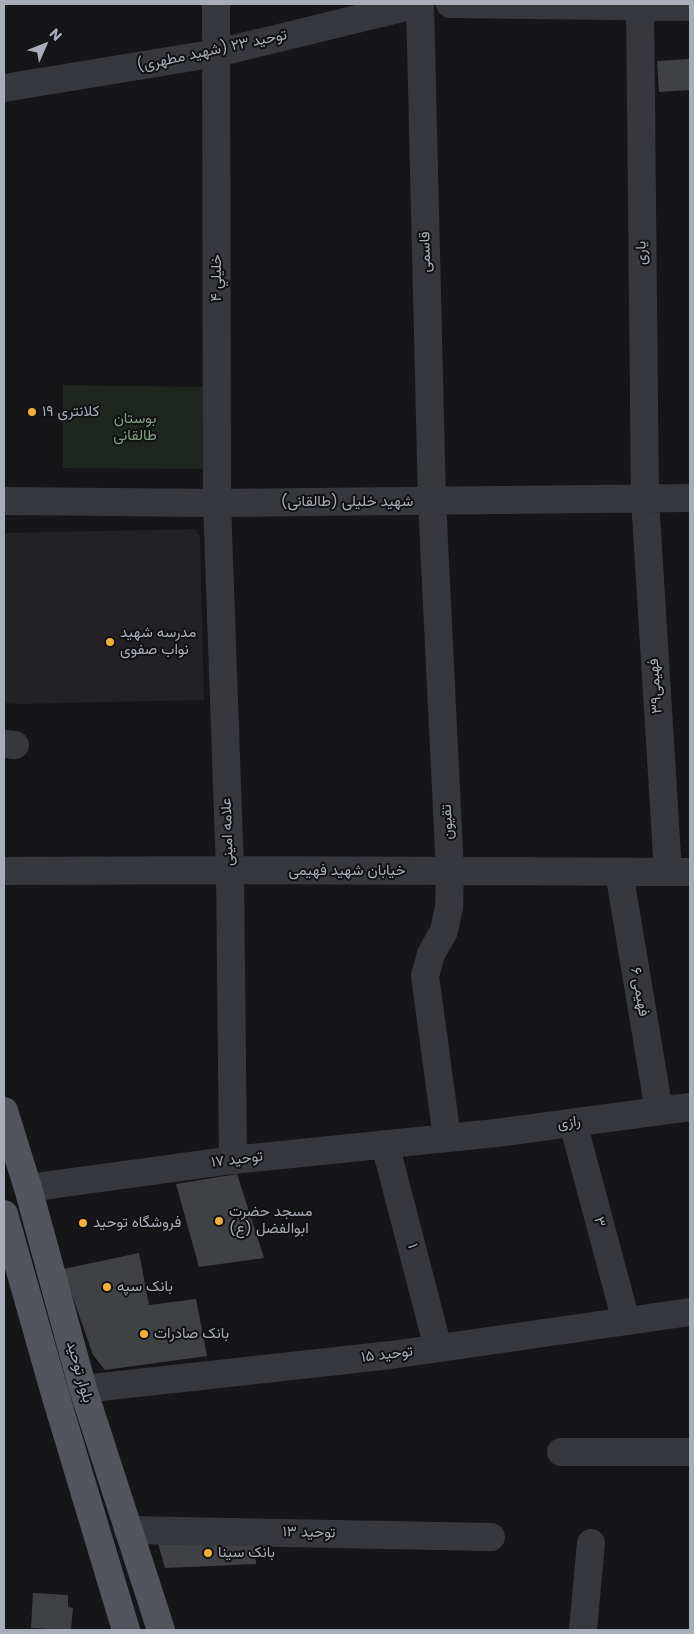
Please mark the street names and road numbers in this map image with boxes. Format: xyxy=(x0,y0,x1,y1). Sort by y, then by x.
street label: توحید ۲۳ (شهید مطهری) xyxy=(135,26,289,76)
street label: قاسمی xyxy=(417,231,435,273)
street label: یاری xyxy=(633,241,651,265)
street label: خليلي ۴ xyxy=(208,254,226,302)
street label: شهید خلیلی (طالقانی) xyxy=(281,493,413,511)
street label: فهیمی۳۹ xyxy=(645,658,667,714)
street label: علامه امینی xyxy=(218,798,238,866)
street label: تقیون xyxy=(438,804,458,840)
street label: خیابان شهید فهیمی xyxy=(289,862,405,880)
street label: فهیمی ۶ xyxy=(626,966,652,1018)
street label: رازی xyxy=(556,1113,582,1133)
street label: توحید ۱۷ xyxy=(210,1148,264,1172)
street label: ۳ xyxy=(589,1215,609,1229)
street label: ۱ xyxy=(403,1242,421,1250)
street label: بلوار توحید xyxy=(62,1339,96,1405)
street label: توحید ۱۵ xyxy=(360,1343,414,1367)
street label: توحید ۱۳ xyxy=(282,1524,336,1542)

